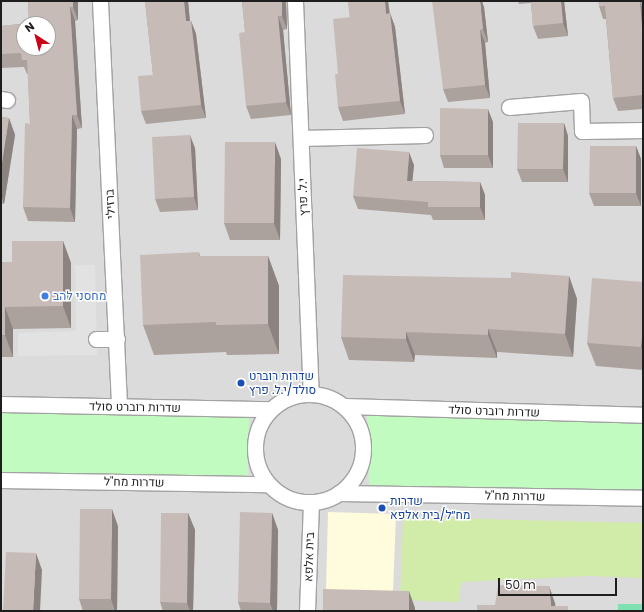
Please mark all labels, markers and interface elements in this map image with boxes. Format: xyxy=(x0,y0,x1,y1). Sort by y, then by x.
north arrow xyxy=(16,16,56,56)
text: N xyxy=(21,18,38,36)
street label: י.ל. פרץ xyxy=(295,178,311,216)
street label: ברזילי xyxy=(102,189,118,219)
place label: מחסני להב xyxy=(53,289,106,303)
marker: מחסני להב xyxy=(40,291,50,301)
place label: שדרות רוברט סולד/י.ל. פרץ xyxy=(249,369,316,397)
marker: שדרות רוברט סולד/י.ל. פרץ xyxy=(236,378,246,388)
street label: שדרות רוברט סולד xyxy=(89,399,181,415)
street label: שדרות רוברט סולד xyxy=(448,402,540,420)
street label: שדרות מח"ל xyxy=(104,474,164,490)
street label: שדרות מח"ל xyxy=(485,488,545,504)
place label: שדרות מח״ל/בית אלפא xyxy=(390,494,470,522)
marker: שדרות מח״ל/בית אלפא xyxy=(377,503,387,513)
street label: בית אלפא xyxy=(301,532,317,582)
scale bar xyxy=(500,570,619,596)
text: 50 m xyxy=(505,576,536,593)

